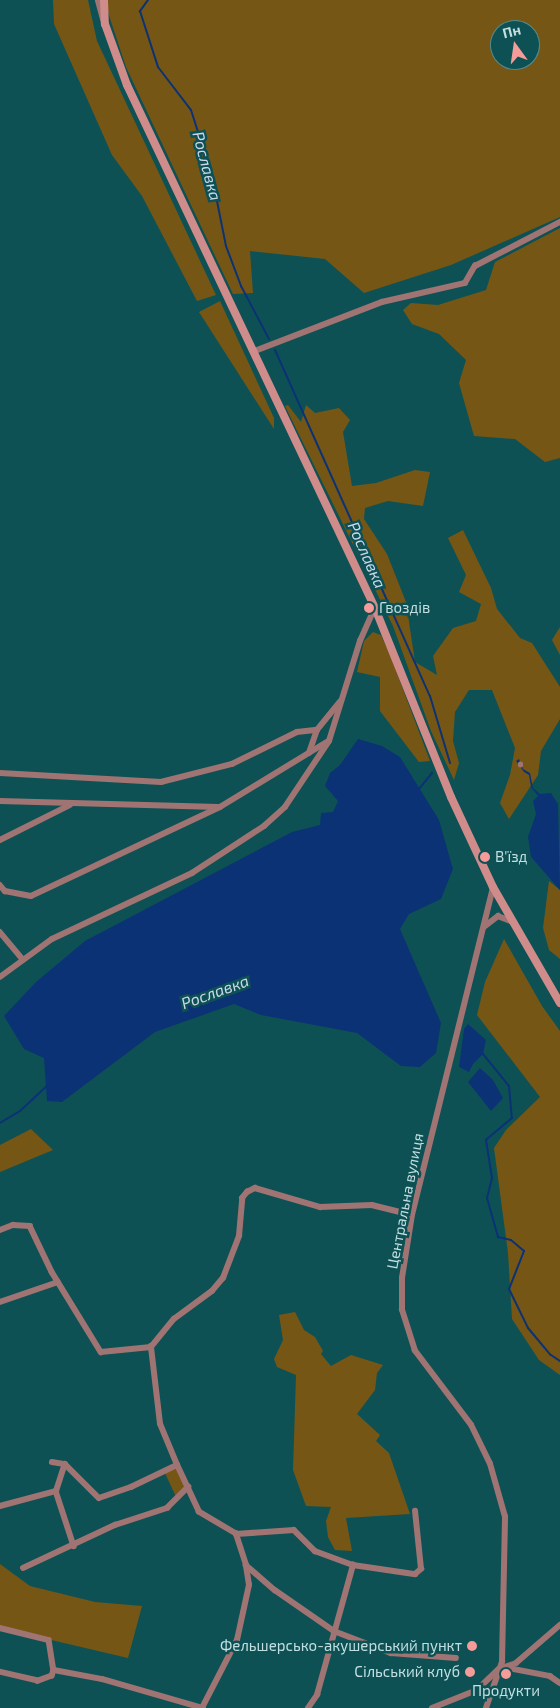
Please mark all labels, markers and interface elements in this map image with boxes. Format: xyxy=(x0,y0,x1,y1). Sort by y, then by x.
north arrow xyxy=(490,20,540,70)
text: Пн xyxy=(501,20,522,41)
water label: Рославка xyxy=(189,129,225,203)
water label: Рославка xyxy=(344,519,390,591)
place label: Гвоздів xyxy=(379,599,430,617)
marker: Гвоздів xyxy=(363,602,375,614)
place label: В'їзд xyxy=(495,848,527,866)
marker: В'їзд xyxy=(479,851,491,863)
water label: Рославка xyxy=(178,971,252,1013)
street label: Центральна вулиця xyxy=(383,1132,427,1270)
place label: Фельшерсько-акушерський пункт xyxy=(220,1637,462,1655)
marker: Фельшерсько-акушерський пункт xyxy=(466,1640,478,1652)
place label: Сільський клуб xyxy=(354,1663,460,1681)
marker: Сільський клуб xyxy=(464,1666,476,1678)
marker: Продукти xyxy=(500,1668,512,1680)
place label: Продукти xyxy=(472,1682,540,1700)

